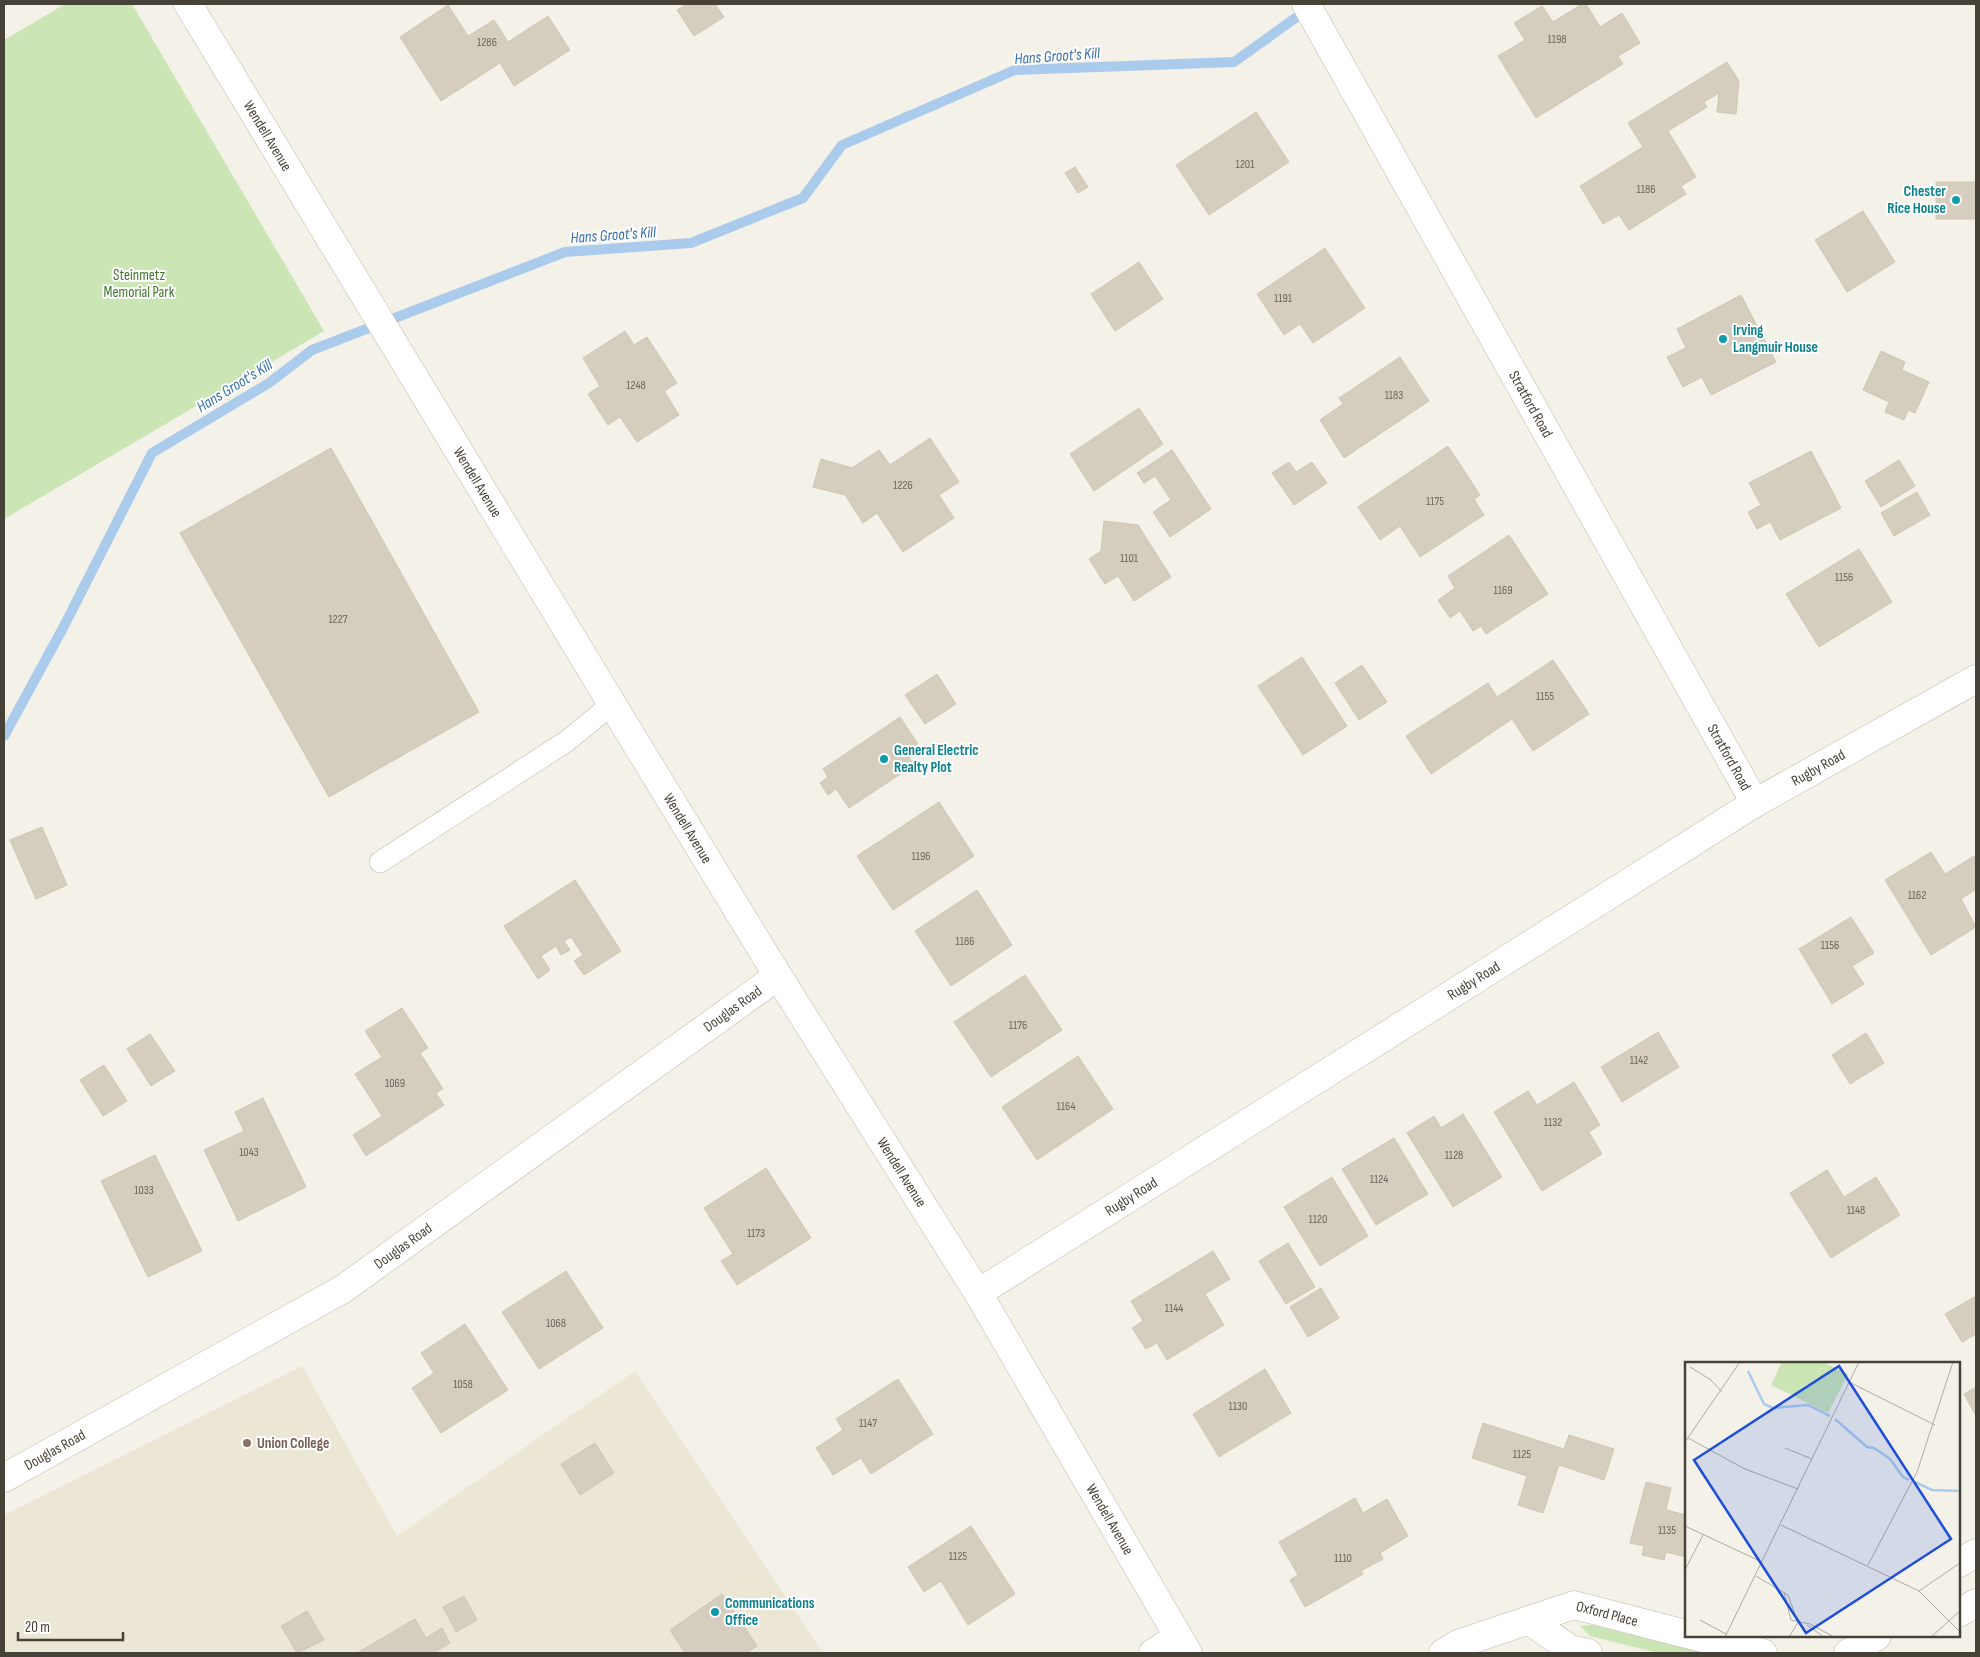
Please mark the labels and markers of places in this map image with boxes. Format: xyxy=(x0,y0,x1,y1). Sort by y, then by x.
place label: Chester Rice House xyxy=(1887,182,1946,218)
marker: Chester Rice House xyxy=(1950,194,1962,206)
place label: Irving Langmuir House xyxy=(1733,321,1818,357)
marker: Irving Langmuir House xyxy=(1717,333,1729,345)
place label: General Electric Realty Plot xyxy=(894,741,979,777)
marker: General Electric Realty Plot xyxy=(878,753,890,765)
place label: Union College xyxy=(257,1434,329,1453)
marker: Union College xyxy=(241,1437,253,1449)
place label: Communications Office xyxy=(725,1594,815,1630)
marker: Communications Office xyxy=(709,1606,721,1618)

